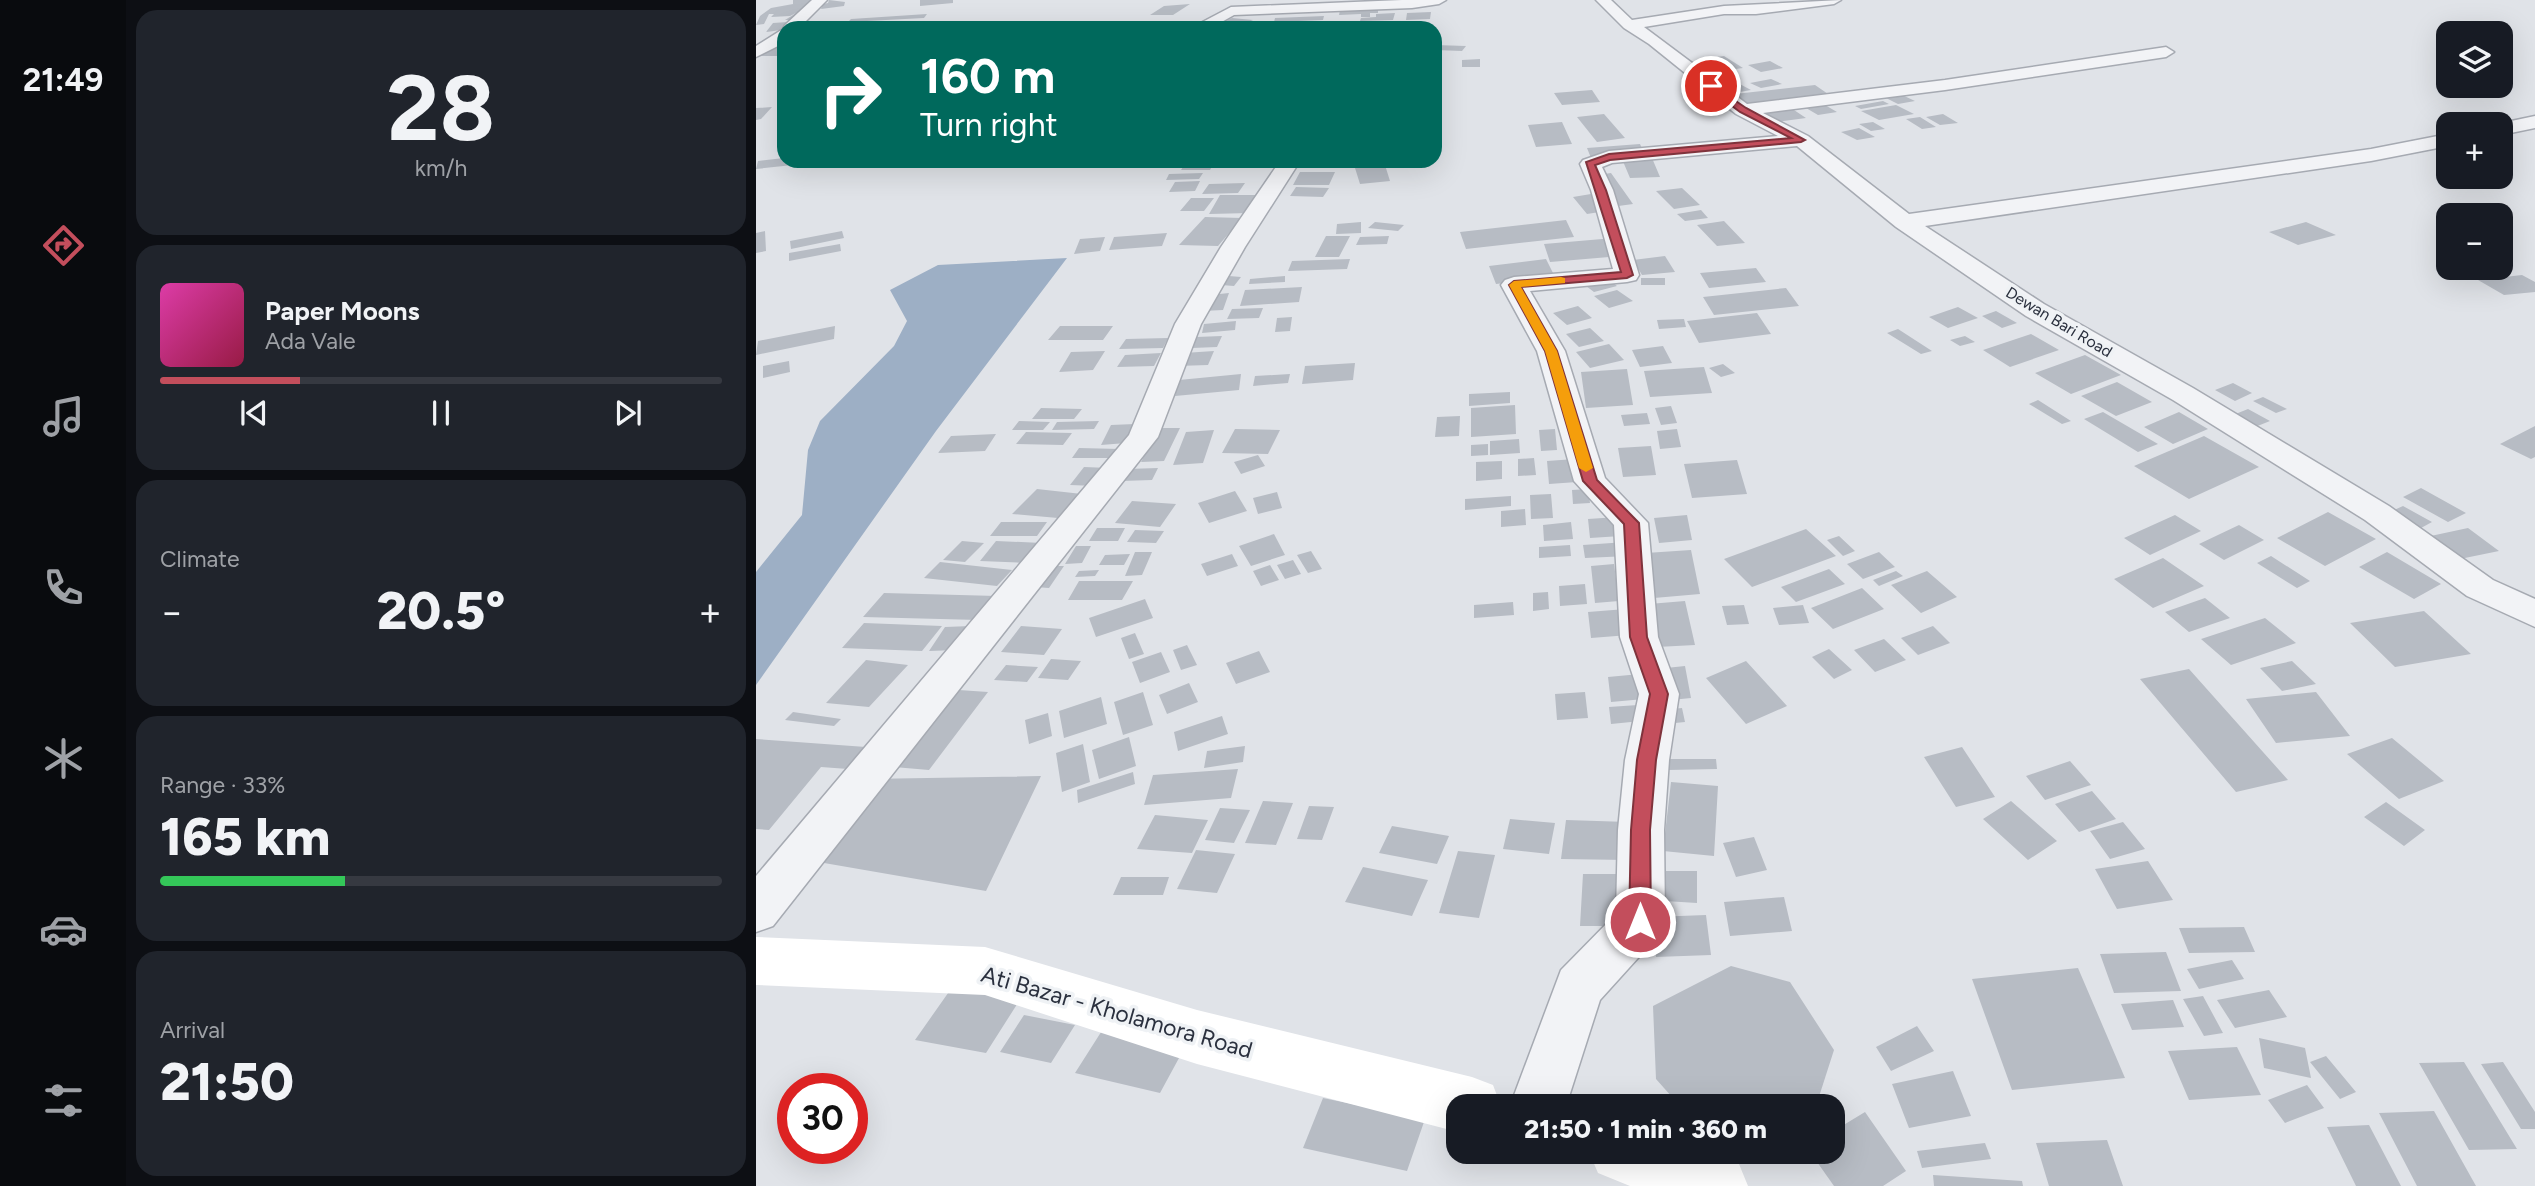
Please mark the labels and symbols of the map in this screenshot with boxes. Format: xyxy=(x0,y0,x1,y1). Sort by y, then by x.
pin xyxy=(1681,56,1741,116)
street label: Dewan Bari Road xyxy=(2002,283,2116,361)
position arrow xyxy=(1603,885,1677,959)
street label: Ati Bazar - Kholamora Road xyxy=(978,960,1256,1064)
speed limit sign: 30 xyxy=(777,1073,868,1164)

